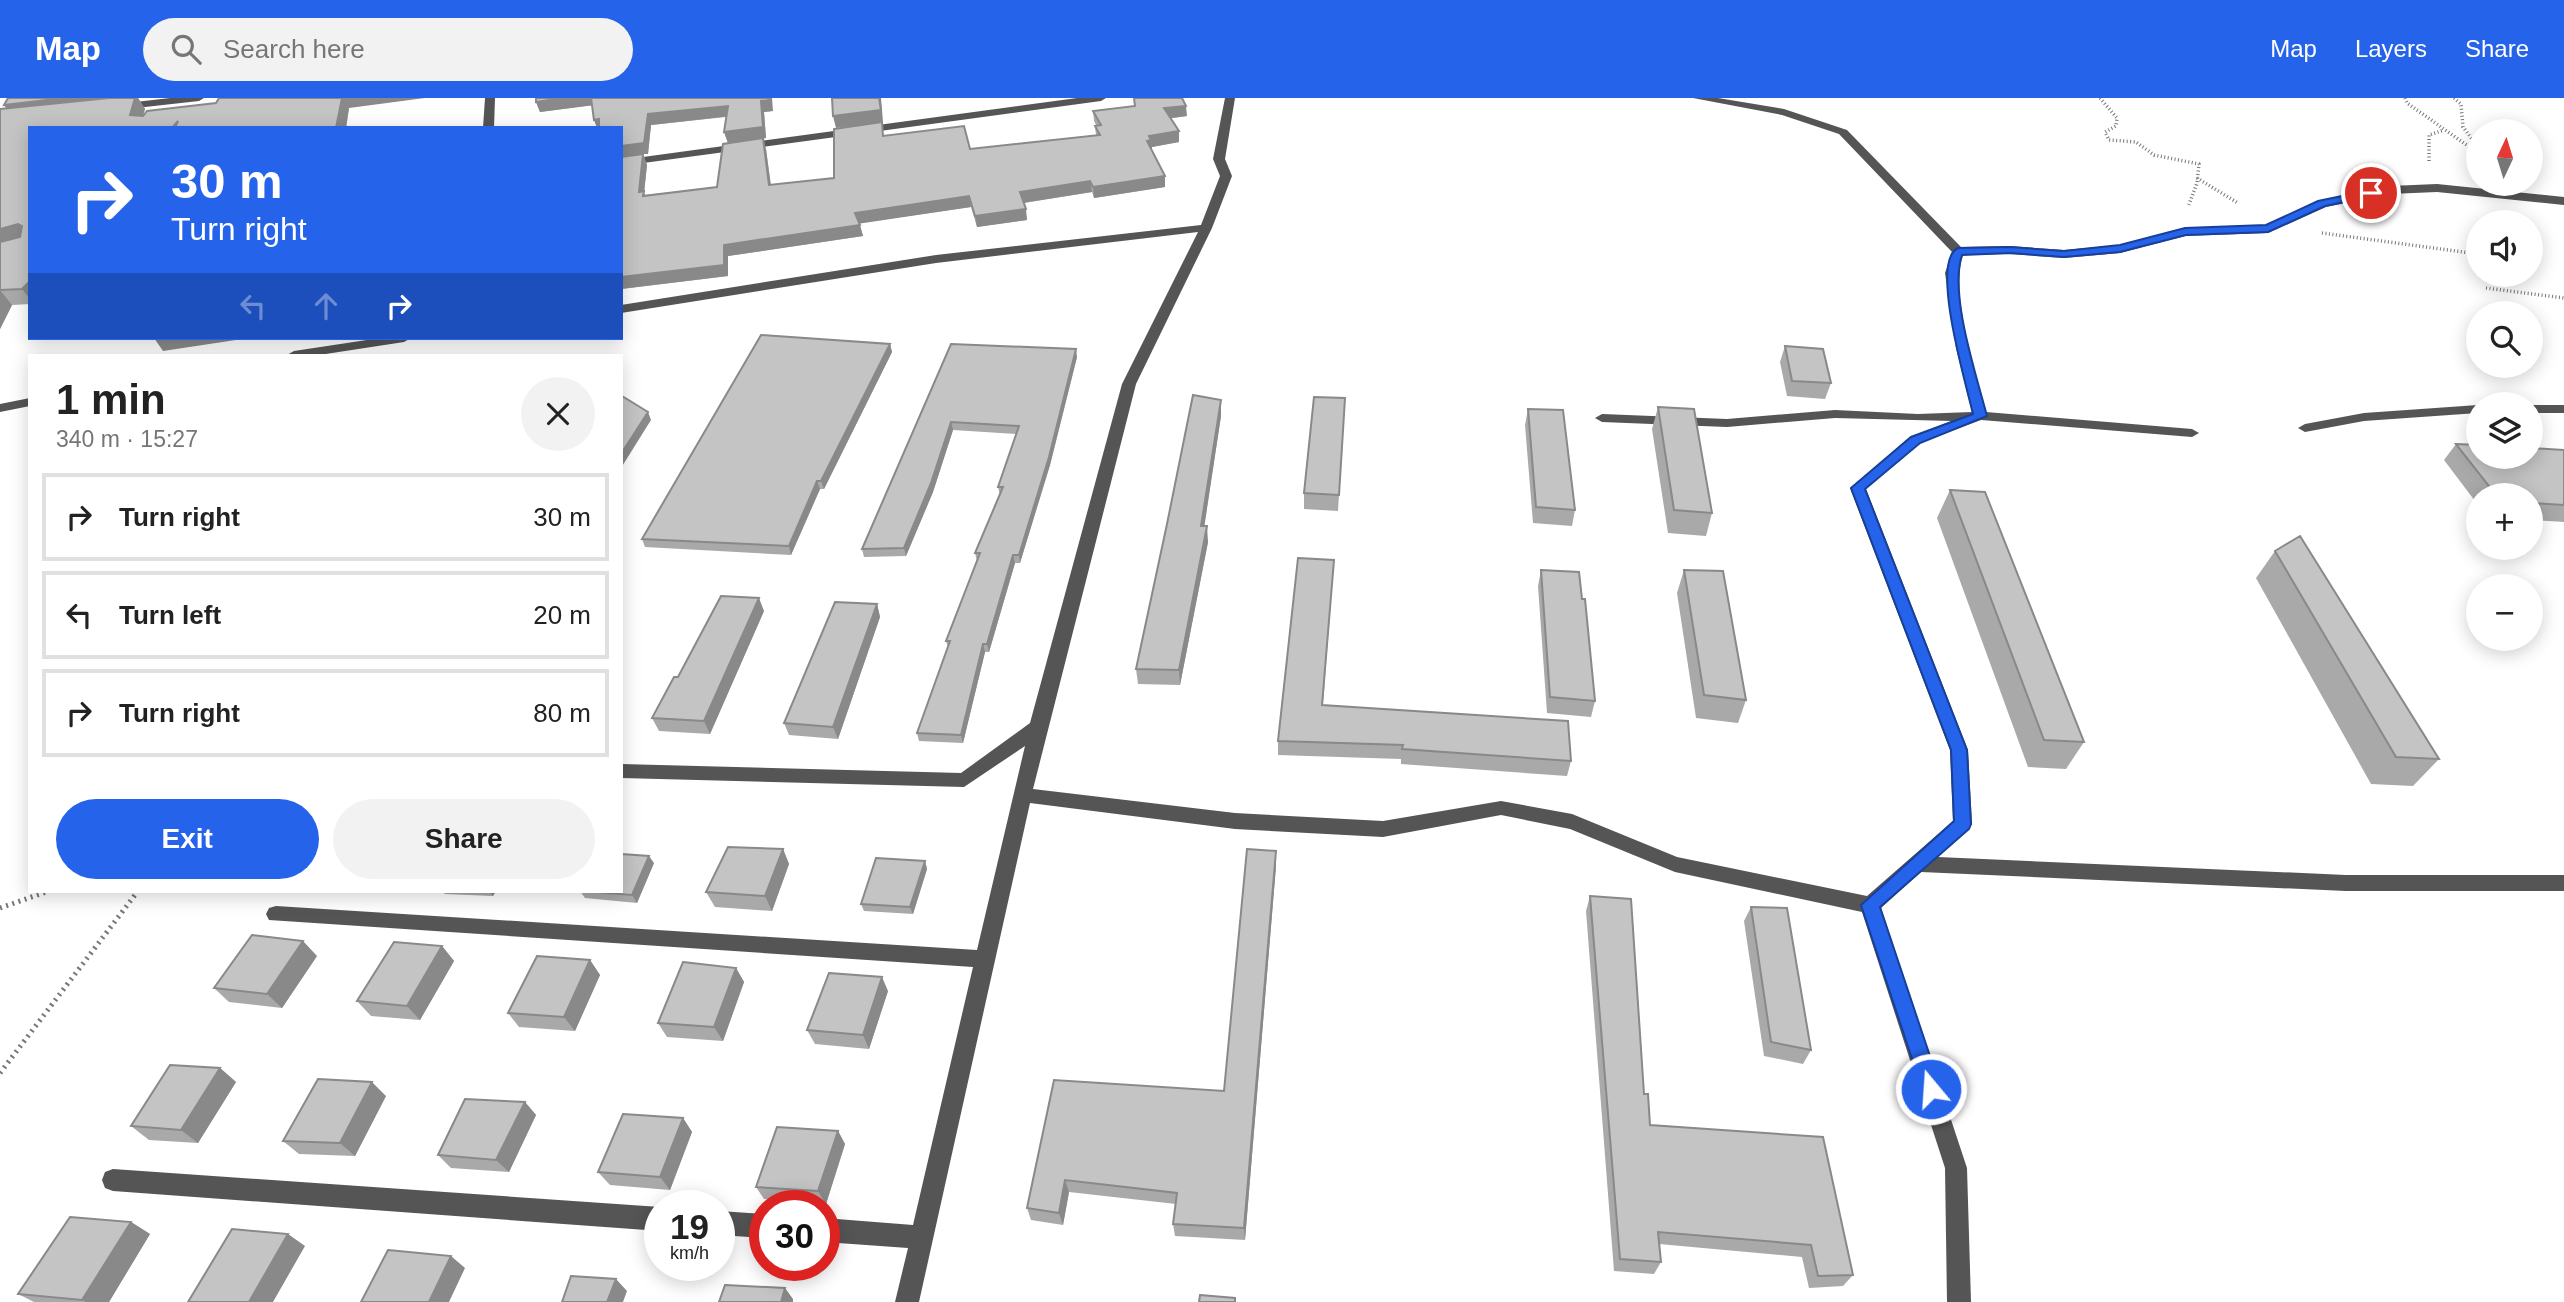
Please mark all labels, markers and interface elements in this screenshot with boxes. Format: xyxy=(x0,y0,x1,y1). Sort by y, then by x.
search box xyxy=(143,18,633,81)
text: Map xyxy=(35,30,101,67)
icon: search xyxy=(167,30,205,68)
text: Search here xyxy=(223,34,365,64)
text: Map xyxy=(2270,35,2317,62)
text: Layers xyxy=(2355,35,2427,62)
text: Share xyxy=(2465,35,2529,62)
north arrow xyxy=(2466,119,2543,196)
map controls xyxy=(2466,119,2543,651)
icon: right xyxy=(56,154,147,245)
text: 30 m xyxy=(171,154,283,208)
pin xyxy=(2341,163,2401,223)
icon: arrive xyxy=(2352,174,2390,212)
button: sound xyxy=(2466,210,2543,287)
text: Turn right xyxy=(171,211,307,247)
icon: left xyxy=(234,287,272,325)
icon: ahead xyxy=(307,287,345,325)
icon: right xyxy=(380,287,418,325)
button: search xyxy=(2466,301,2543,378)
text: 1 min xyxy=(56,376,166,423)
button: close xyxy=(521,377,595,451)
button: layers xyxy=(2466,392,2543,469)
text: 340 m · 15:27 xyxy=(56,426,198,452)
button: + xyxy=(2466,483,2543,560)
icon: right xyxy=(60,498,98,536)
text: Turn right xyxy=(119,502,240,532)
text: 30 m xyxy=(533,502,591,532)
button: − xyxy=(2466,574,2543,651)
icon: left xyxy=(60,596,98,634)
text: Turn left xyxy=(119,600,221,630)
text: 20 m xyxy=(533,600,591,630)
icon: right xyxy=(60,694,98,732)
text: Turn right xyxy=(119,698,240,728)
text: 80 m xyxy=(533,698,591,728)
button: Exit xyxy=(56,799,319,879)
button: Share xyxy=(333,799,595,879)
position arrow xyxy=(1894,1052,1968,1126)
speed limit sign: 30 xyxy=(749,1190,840,1281)
text: 19 xyxy=(670,1207,709,1246)
text: km/h xyxy=(670,1243,709,1263)

